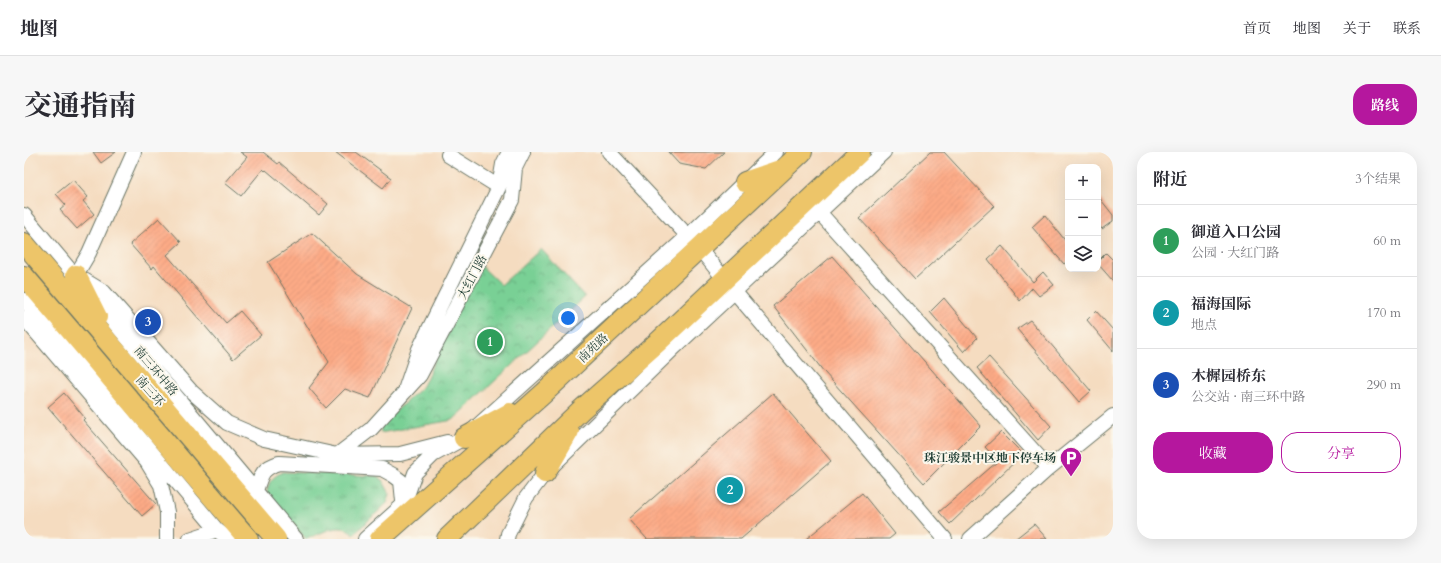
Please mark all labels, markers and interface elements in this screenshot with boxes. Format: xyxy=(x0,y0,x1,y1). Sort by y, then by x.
text: 地图 xyxy=(20,16,58,42)
text: 首页 xyxy=(1243,19,1271,38)
text: 地图 xyxy=(1293,19,1321,38)
text: 关于 xyxy=(1343,19,1371,38)
text: 联系 xyxy=(1393,19,1421,38)
button: 路线 xyxy=(1353,84,1417,125)
text: 交通指南 xyxy=(24,87,136,125)
map controls xyxy=(1065,164,1101,272)
button: + xyxy=(1065,164,1101,200)
text: 附近 xyxy=(1153,168,1187,191)
text: 3个结果 xyxy=(1355,170,1401,188)
button: − xyxy=(1065,200,1101,236)
text: 御道入口公园 xyxy=(1191,222,1281,242)
text: 1 xyxy=(1163,232,1169,250)
text: 60 m xyxy=(1373,232,1401,250)
button: layers xyxy=(1065,236,1101,272)
text: 公园 · 大红门路 xyxy=(1191,244,1279,262)
street label: 大红门路 xyxy=(454,252,490,302)
text: 福海国际 xyxy=(1191,294,1251,314)
text: 2 xyxy=(1163,304,1169,322)
text: 170 m xyxy=(1367,304,1401,322)
pin: 3 xyxy=(135,307,161,337)
your location xyxy=(558,308,578,328)
text: 地点 xyxy=(1191,316,1217,334)
pin: 1 xyxy=(477,327,503,357)
street label: 南苑路 xyxy=(574,330,612,366)
street label: 南三环中路 xyxy=(131,343,181,399)
text: 木樨园桥东 xyxy=(1191,366,1266,386)
street label: 南三环 xyxy=(133,373,167,409)
text: 3 xyxy=(1163,376,1169,394)
text: 290 m xyxy=(1367,376,1401,394)
text: 公交站 · 南三环中路 xyxy=(1191,388,1305,406)
button: 收藏 xyxy=(1153,432,1273,473)
button: 分享 xyxy=(1281,432,1401,473)
parking icon: 珠江骏景中区地下停车场 xyxy=(1058,445,1084,478)
place label: 珠江骏景中区地下停车场 xyxy=(924,450,1056,466)
pin: 2 xyxy=(717,475,743,505)

